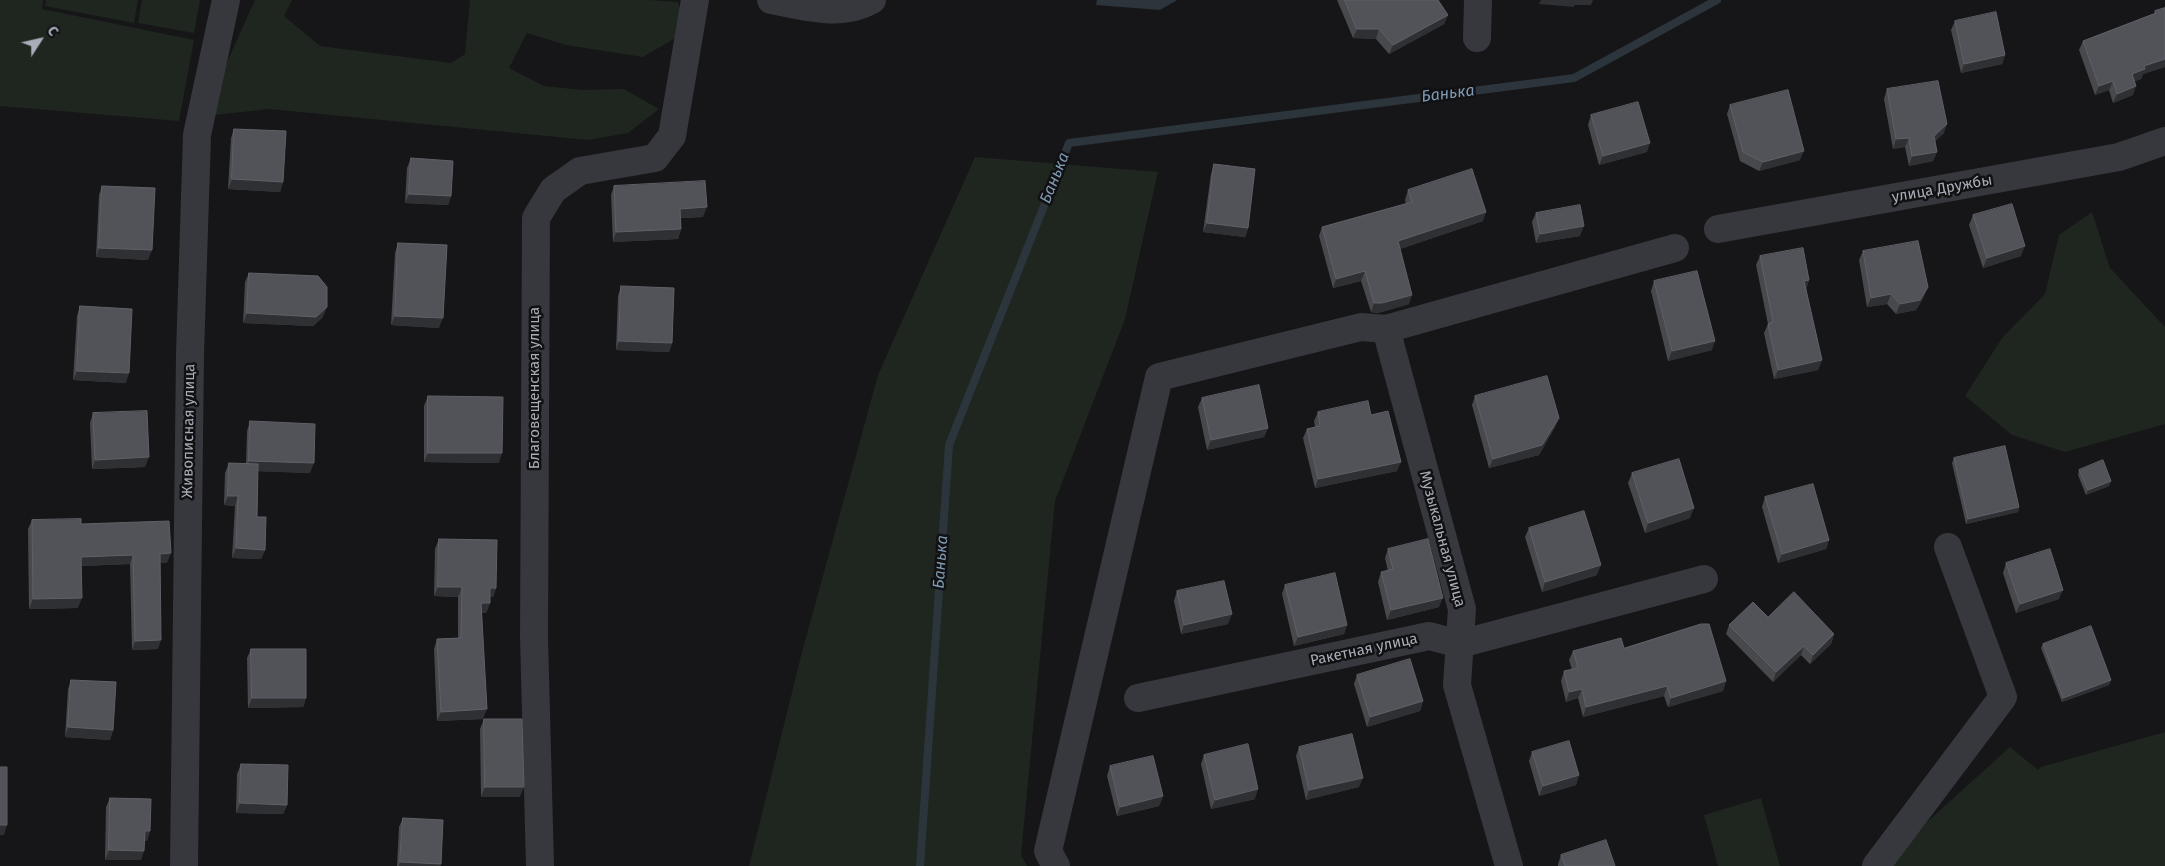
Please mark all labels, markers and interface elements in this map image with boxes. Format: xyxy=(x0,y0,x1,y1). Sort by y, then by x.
north arrow xyxy=(15,15,65,65)
text: С xyxy=(43,23,62,39)
water label: Банька xyxy=(1420,81,1476,107)
water label: Банька xyxy=(1036,150,1074,206)
street label: улица Дружбы xyxy=(1890,171,1994,207)
street label: Благовещенская улица xyxy=(526,307,544,469)
street label: Живописная улица xyxy=(179,364,199,498)
street label: Музыкальная улица xyxy=(1415,469,1469,609)
water label: Банька xyxy=(930,535,952,589)
street label: Ракетная улица xyxy=(1309,630,1419,670)

